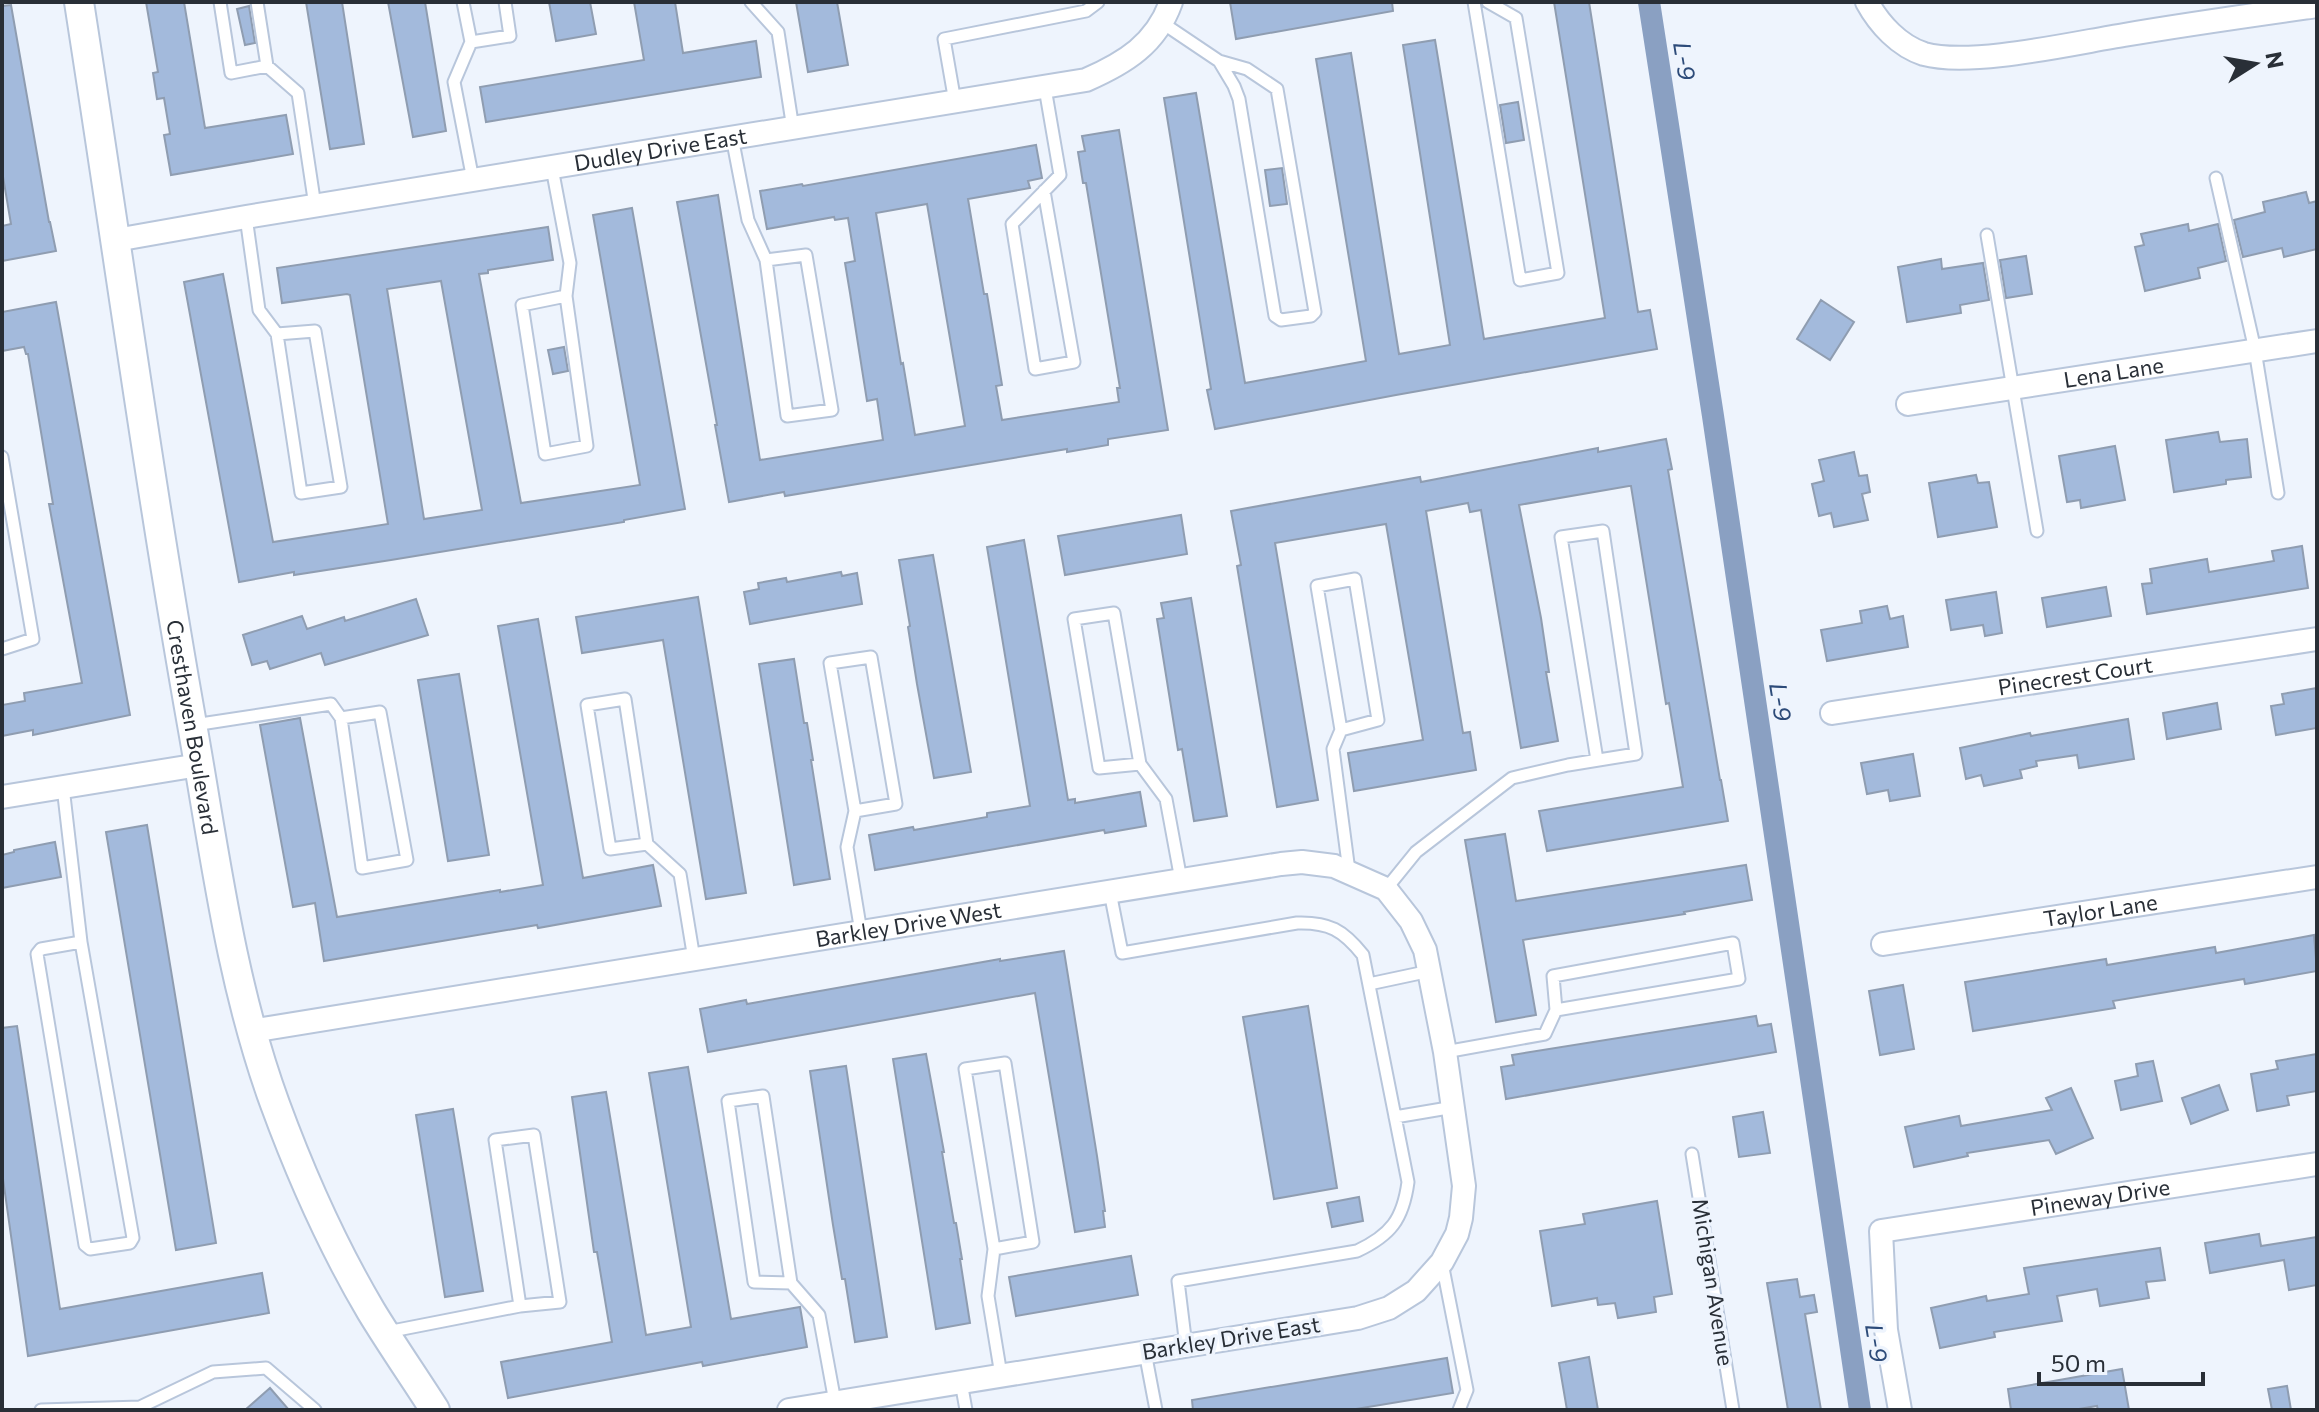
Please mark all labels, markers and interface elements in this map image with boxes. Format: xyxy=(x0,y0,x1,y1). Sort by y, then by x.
north arrow xyxy=(2215,24,2295,104)
water label: L-9 xyxy=(1668,40,1703,82)
text: N xyxy=(2260,49,2290,71)
street label: Dudley Drive East xyxy=(572,122,749,176)
street label: Lena Lane xyxy=(2062,351,2165,393)
street label: Cresthaven Boulevard xyxy=(161,618,224,837)
street label: Pinecrest Court xyxy=(1996,650,2154,701)
water label: L-9 xyxy=(1764,681,1799,723)
street label: Taylor Lane xyxy=(2041,888,2159,932)
street label: Barkley Drive West xyxy=(813,896,1003,952)
street label: Pineway Drive xyxy=(2028,1173,2172,1221)
street label: Michigan Avenue xyxy=(1687,1196,1740,1368)
street label: Barkley Drive East xyxy=(1140,1310,1322,1365)
water label: L-9 xyxy=(1860,1322,1895,1364)
scale bar xyxy=(2039,1336,2203,1386)
text: 50 m xyxy=(2051,1348,2106,1377)

